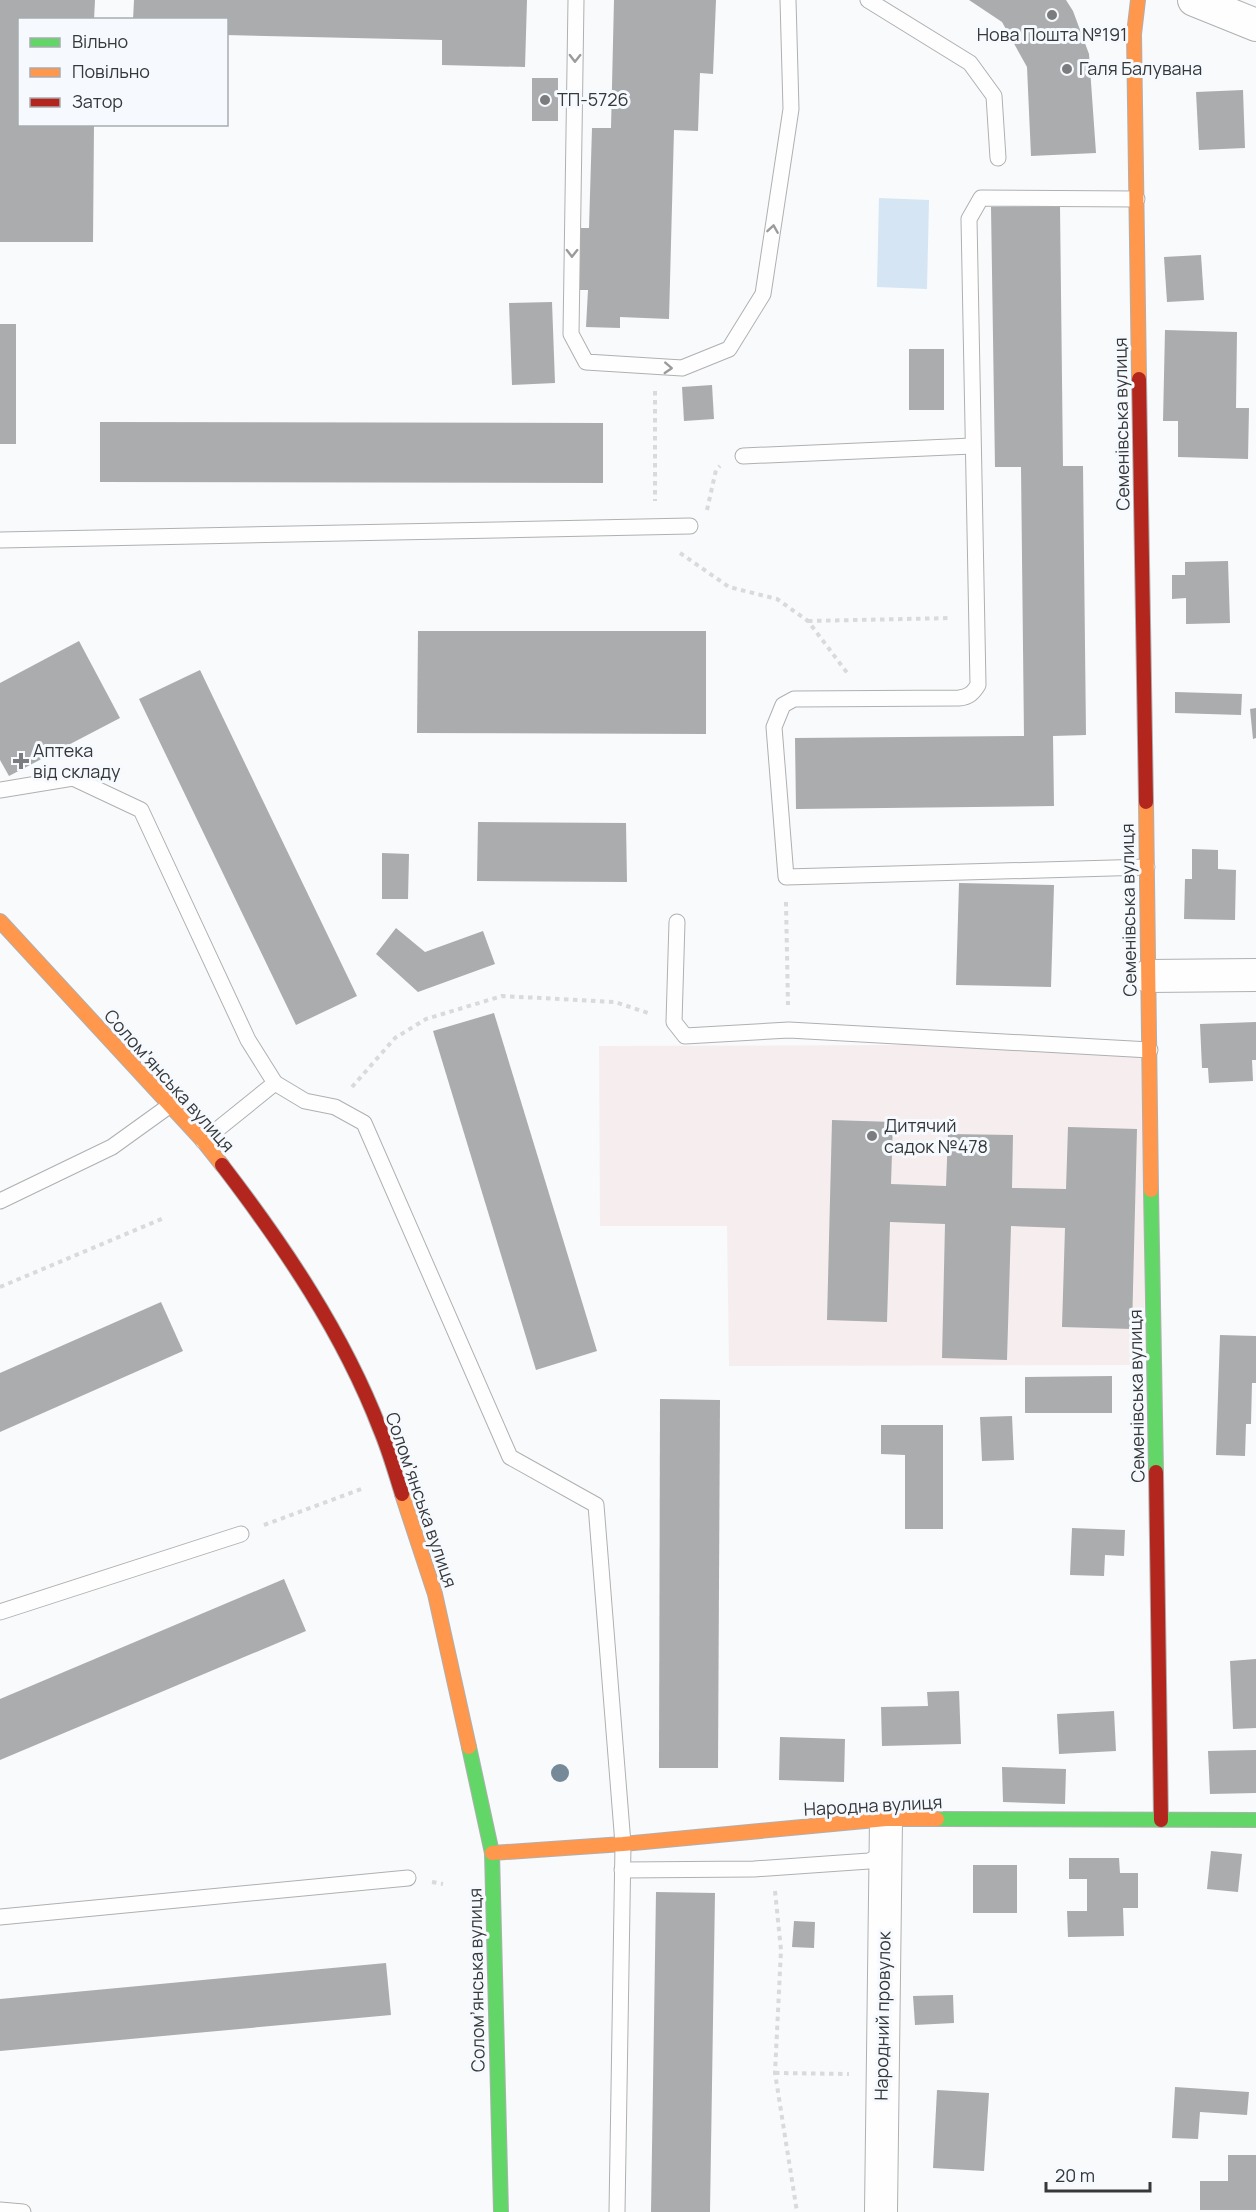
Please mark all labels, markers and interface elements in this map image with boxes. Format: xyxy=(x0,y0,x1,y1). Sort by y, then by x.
marker: Нова Пошта №191 xyxy=(1045,8,1059,22)
legend xyxy=(18,18,228,126)
place label: Нова Пошта №191 xyxy=(977,22,1127,46)
text: Вільно xyxy=(72,29,128,53)
one-way arrow xyxy=(569,54,581,63)
place label: Галя Балувана xyxy=(1079,56,1202,80)
text: Повільно xyxy=(72,59,150,83)
marker: Галя Балувана xyxy=(1060,62,1074,76)
place label: ТП-5726 xyxy=(557,87,629,111)
text: Затор xyxy=(72,89,123,113)
marker: ТП-5726 xyxy=(538,93,552,107)
one-way arrow xyxy=(766,224,779,234)
one-way arrow xyxy=(566,249,578,258)
street label: Семенівська вулиця xyxy=(1107,337,1135,511)
one-way arrow xyxy=(664,361,673,374)
place label: Аптека від складу xyxy=(33,738,121,783)
marker: Аптека від складу xyxy=(14,754,28,768)
street label: Семенівська вулиця xyxy=(1114,823,1142,997)
street label: Соломʼянська вулиця xyxy=(99,1004,240,1157)
place label: Дитячий садок №478 xyxy=(884,1113,988,1158)
marker: Дитячий садок №478 xyxy=(865,1129,879,1143)
street label: Семенівська вулиця xyxy=(1122,1309,1150,1483)
street label: Соломʼянська вулиця xyxy=(381,1409,463,1591)
street label: Народна вулиця xyxy=(803,1789,943,1821)
street label: Соломʼянська вулиця xyxy=(462,1888,490,2072)
street label: Народний провулок xyxy=(869,1930,895,2101)
scale bar xyxy=(1046,2155,1150,2193)
text: 20 m xyxy=(1055,2163,1095,2187)

